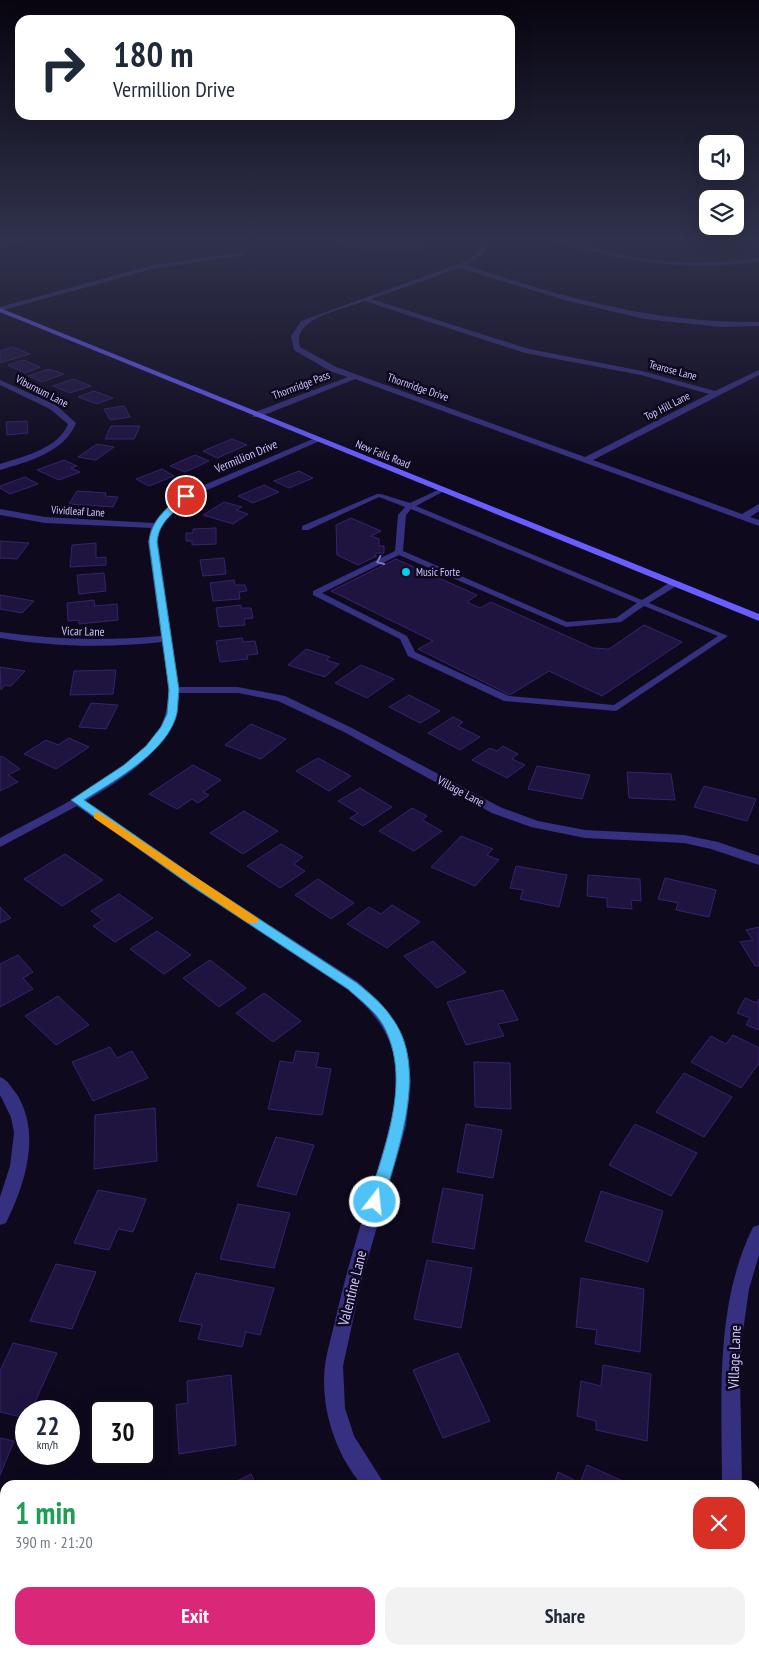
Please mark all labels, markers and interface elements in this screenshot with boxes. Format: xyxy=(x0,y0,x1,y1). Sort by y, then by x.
text: 180 m xyxy=(113,31,194,77)
icon: right xyxy=(30,35,95,100)
text: Vermillion Drive xyxy=(113,75,235,103)
map controls xyxy=(699,135,744,235)
button: sound xyxy=(699,135,744,180)
button: layers xyxy=(699,190,744,235)
street label: Tearose Lane xyxy=(647,357,699,383)
street label: Thornridge Pass xyxy=(270,368,332,402)
street label: Thornridge Drive xyxy=(385,370,451,404)
street label: Viburnum Lane xyxy=(12,371,71,410)
street label: Top Hill Lane xyxy=(642,388,693,423)
street label: Vermillion Drive xyxy=(211,436,280,476)
street label: New Falls Road xyxy=(354,437,413,471)
pin xyxy=(165,475,207,517)
icon: arrive xyxy=(172,482,200,510)
street label: Vividleaf Lane xyxy=(50,503,106,519)
one-way arrow xyxy=(376,554,385,565)
place label: Music Forte xyxy=(416,565,460,579)
marker: Music Forte xyxy=(400,566,412,578)
street label: Vicar Lane xyxy=(60,623,105,639)
street label: Village Lane xyxy=(434,772,487,810)
position arrow xyxy=(348,1175,400,1227)
street label: Valentine Lane xyxy=(333,1248,371,1329)
street label: Village Lane xyxy=(723,1325,745,1390)
speed limit sign: 30 xyxy=(90,1400,155,1465)
text: 22 xyxy=(36,1410,59,1442)
text: km/h xyxy=(37,1437,58,1452)
text: 1 min xyxy=(15,1493,76,1532)
button: close xyxy=(693,1497,745,1549)
text: 390 m · 21:20 xyxy=(15,1532,93,1552)
button: Exit xyxy=(15,1587,375,1645)
button: Share xyxy=(385,1587,745,1645)

